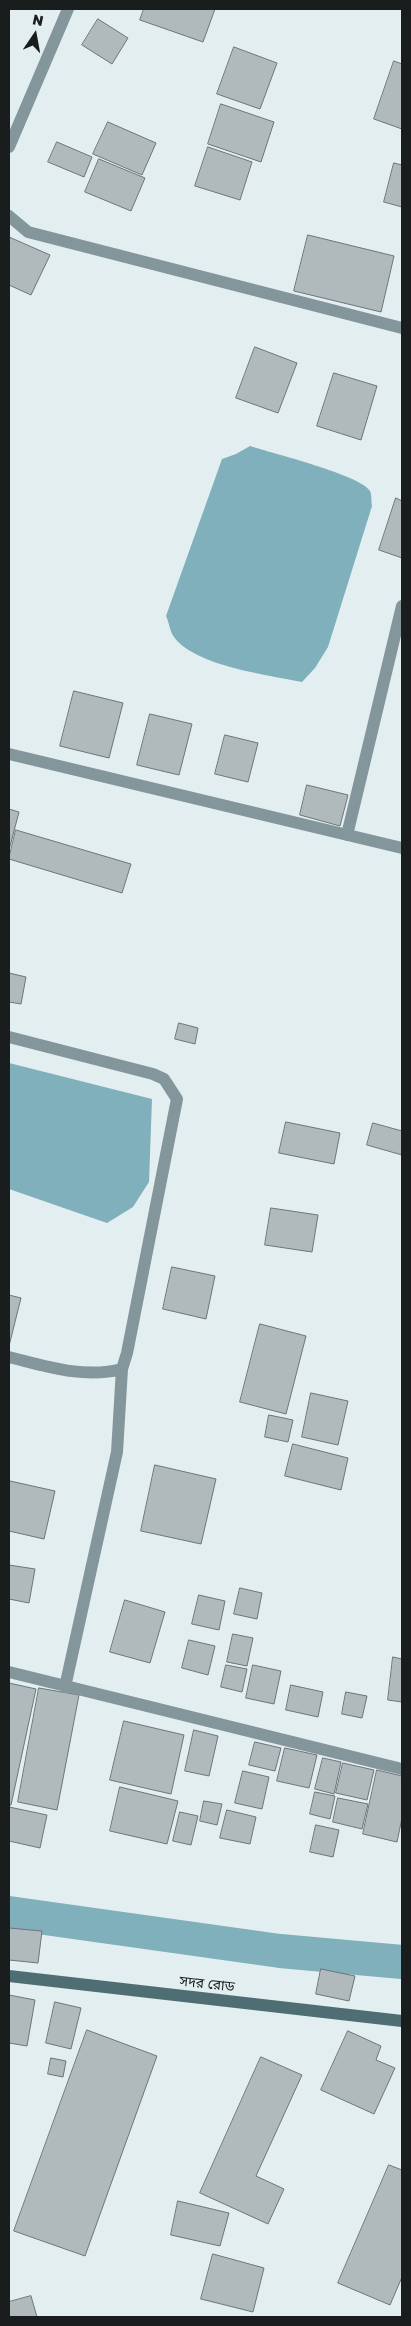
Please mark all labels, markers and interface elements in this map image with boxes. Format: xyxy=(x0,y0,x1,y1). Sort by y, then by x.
north arrow xyxy=(10,10,60,60)
text: N xyxy=(31,10,45,29)
street label: সদর রোড xyxy=(179,1973,235,1995)

